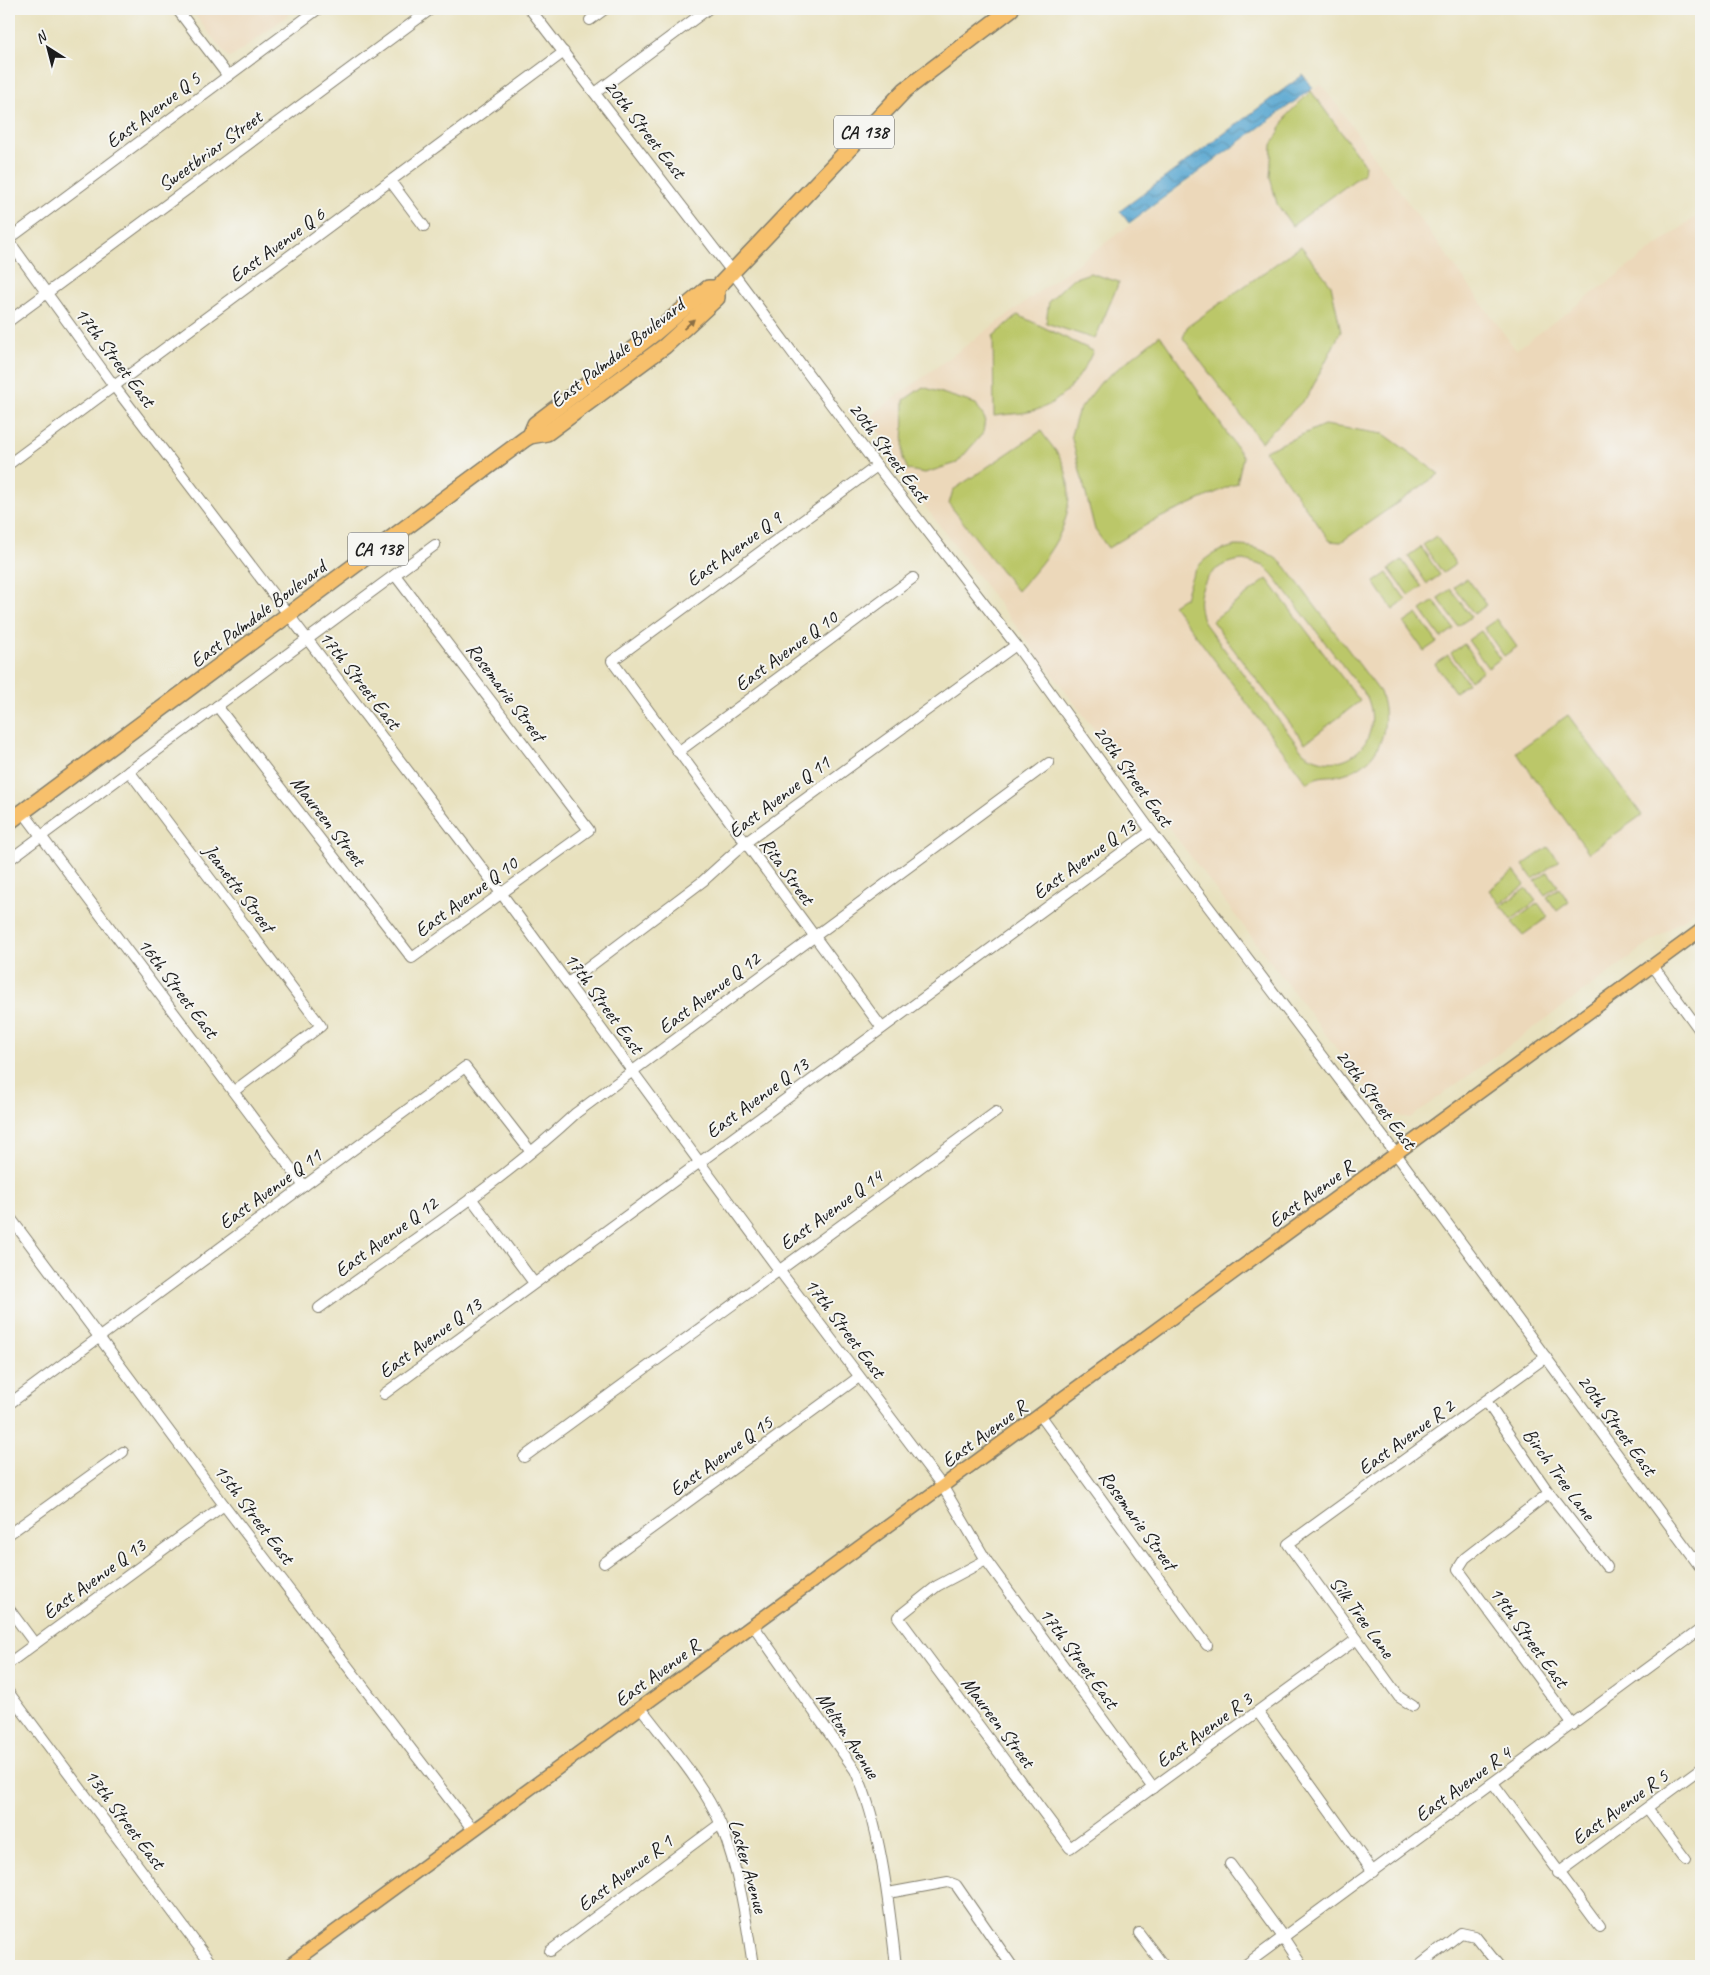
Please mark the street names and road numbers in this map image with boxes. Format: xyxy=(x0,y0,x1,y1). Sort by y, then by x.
street label: East Avenue Q 5 xyxy=(101,66,206,154)
street label: 20th Street East xyxy=(599,75,693,185)
street label: Sweetbriar Street xyxy=(153,103,269,197)
road number: CA 138 xyxy=(834,115,894,148)
street label: East Avenue Q 6 xyxy=(224,201,331,288)
street label: East Palmdale Boulevard xyxy=(545,291,692,413)
street label: 17th Street East xyxy=(69,302,162,414)
street label: 20th Street East xyxy=(843,397,936,509)
street label: East Avenue Q 9 xyxy=(681,505,788,592)
road number: CA 138 xyxy=(348,532,408,566)
street label: East Palmdale Boulevard xyxy=(185,553,333,673)
street label: East Avenue Q 10 xyxy=(730,604,844,697)
street label: 17th Street East xyxy=(314,626,408,736)
street label: Rosemarie Street xyxy=(461,638,553,749)
street label: 20th Street East xyxy=(1088,721,1179,833)
street label: East Avenue Q 11 xyxy=(723,750,836,844)
street label: Maureen Street xyxy=(285,771,372,873)
street label: East Avenue Q 13 xyxy=(1028,812,1142,905)
street label: Rita Street xyxy=(754,832,821,911)
street label: Jeanette Street xyxy=(197,838,282,940)
street label: East Avenue Q 10 xyxy=(410,850,524,943)
street label: 16th Street East xyxy=(132,933,225,1045)
street label: East Avenue Q 12 xyxy=(653,945,767,1040)
street label: 17th Street East xyxy=(559,948,650,1060)
street label: 20th Street East xyxy=(1330,1044,1423,1156)
street label: East Avenue Q 13 xyxy=(701,1051,815,1144)
street label: East Avenue Q 11 xyxy=(214,1143,327,1235)
street label: East Avenue R xyxy=(1264,1153,1360,1233)
street label: East Avenue Q 14 xyxy=(775,1163,889,1256)
street label: East Avenue Q 12 xyxy=(330,1190,444,1283)
street label: 17th Street East xyxy=(799,1273,892,1385)
street label: East Avenue Q 13 xyxy=(374,1291,488,1384)
street label: 20th Street East xyxy=(1572,1370,1663,1482)
street label: East Avenue R 2 xyxy=(1353,1392,1461,1480)
street label: East Avenue R xyxy=(937,1393,1033,1473)
street label: East Avenue Q 15 xyxy=(665,1410,778,1502)
street label: Birch Tree Lane xyxy=(1517,1423,1602,1526)
street label: 15th Street East xyxy=(208,1459,301,1571)
street label: Rosemarie Street xyxy=(1093,1465,1185,1577)
street label: East Avenue Q 13 xyxy=(38,1532,152,1625)
street label: Silk Tree Lane xyxy=(1324,1571,1401,1664)
street label: 19th Street East xyxy=(1484,1582,1575,1694)
street label: 17th Street East xyxy=(1034,1603,1125,1715)
street label: East Avenue R xyxy=(610,1632,706,1712)
street label: Maureen Street xyxy=(956,1671,1042,1774)
street label: East Avenue R 3 xyxy=(1151,1685,1259,1773)
street label: Melton Avenue xyxy=(811,1687,886,1784)
street label: East Avenue R 4 xyxy=(1410,1739,1518,1827)
street label: East Avenue R 5 xyxy=(1567,1763,1674,1850)
street label: 13th Street East xyxy=(79,1764,172,1876)
street label: Lasker Avenue xyxy=(723,1816,774,1917)
street label: East Avenue R 1 xyxy=(572,1828,678,1917)

